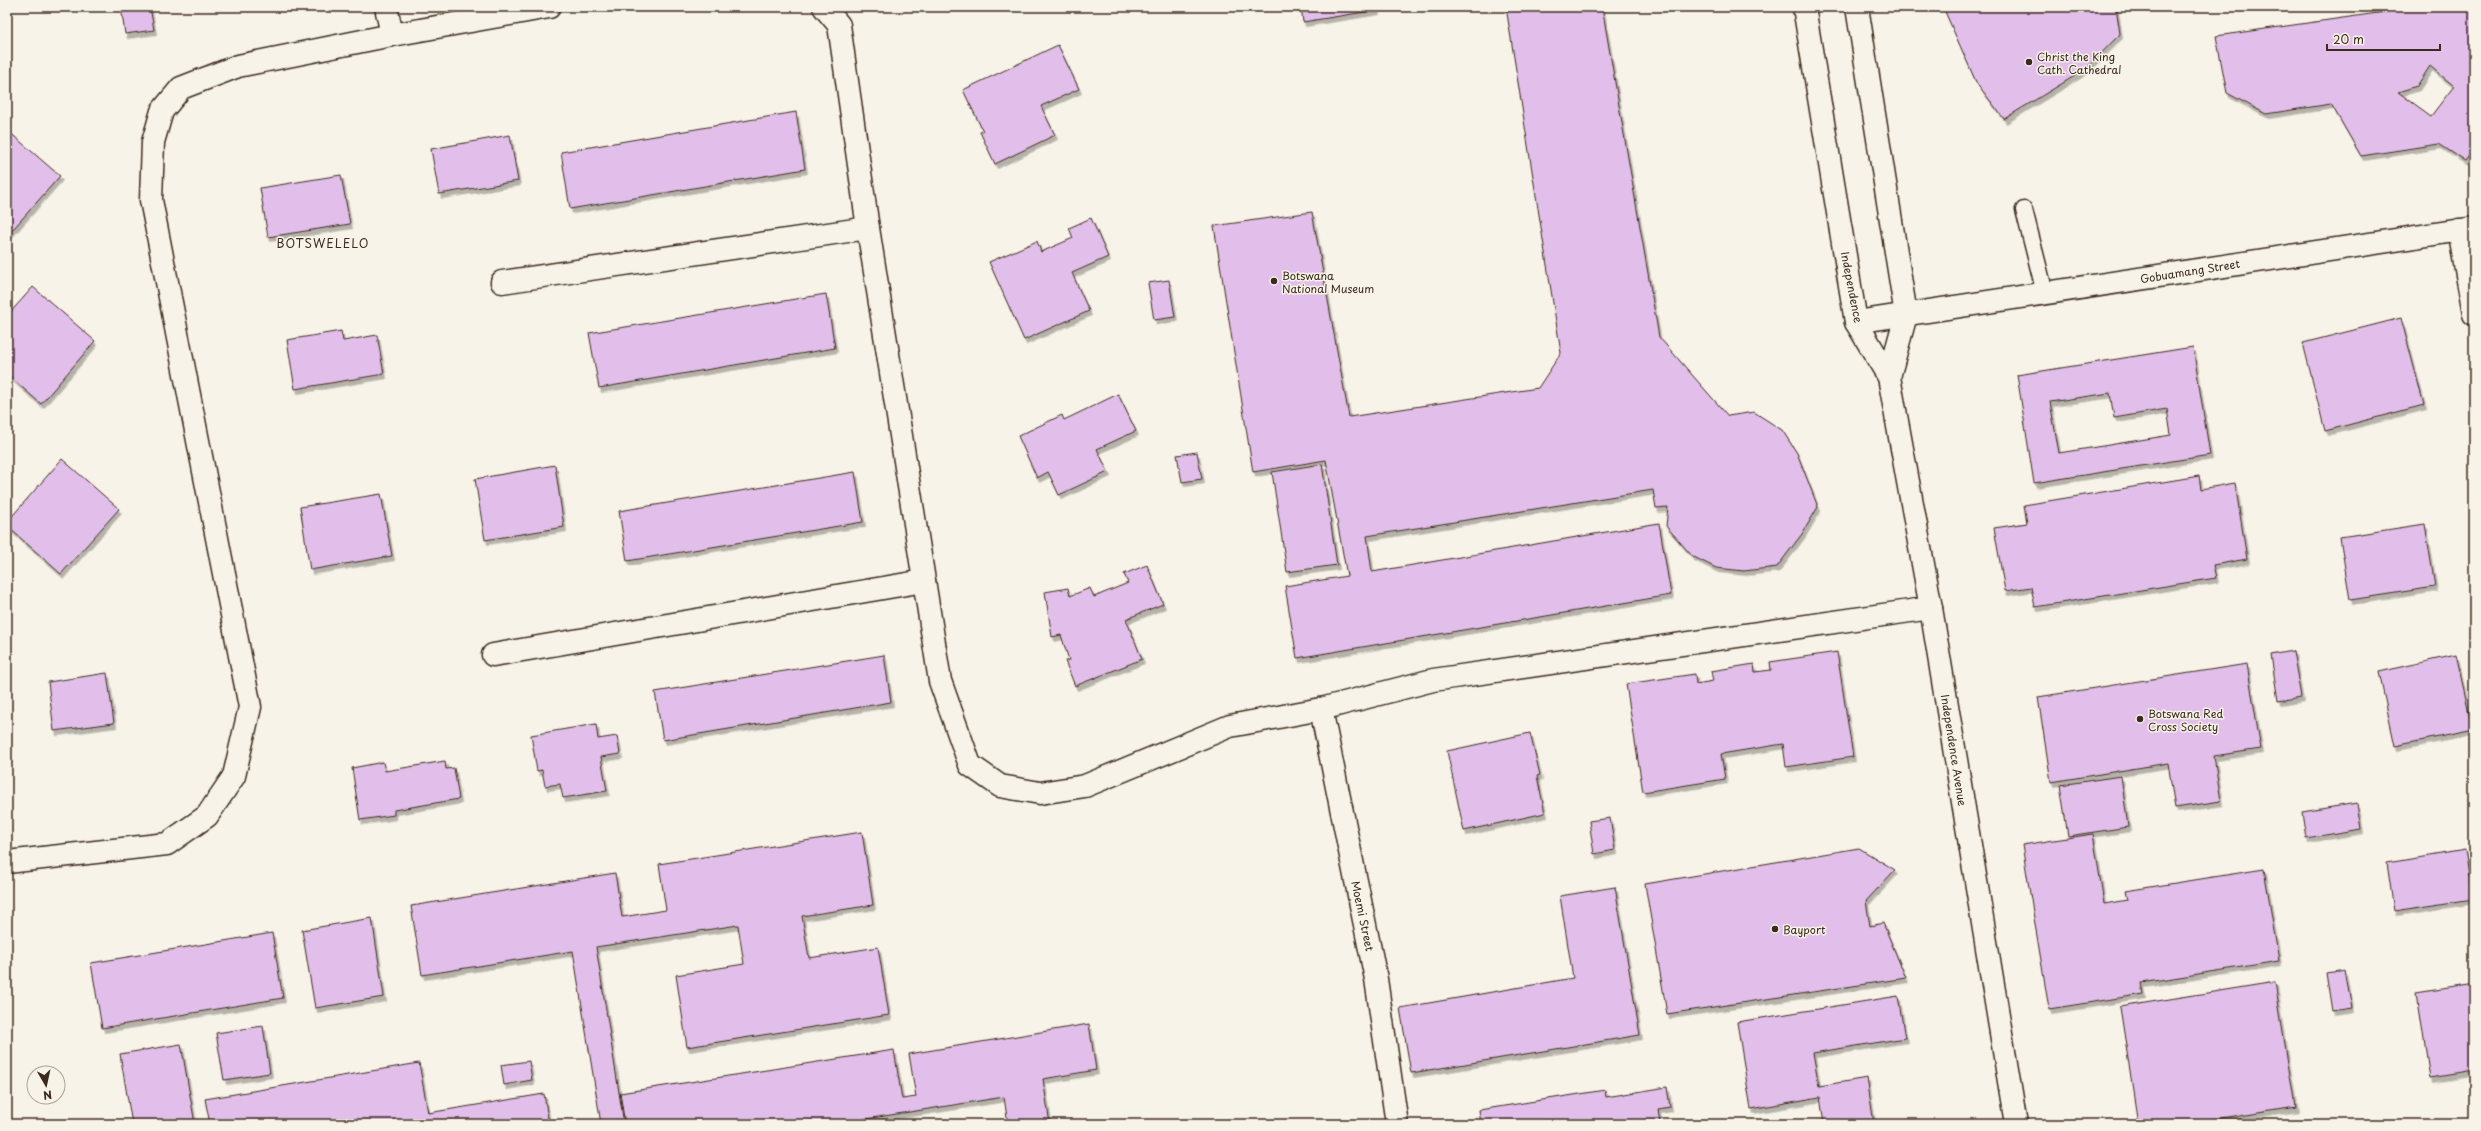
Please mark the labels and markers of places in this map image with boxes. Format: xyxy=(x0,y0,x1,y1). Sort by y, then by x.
place label: Christ the King Cath. Cathedral xyxy=(2037,48,2121,78)
marker: Christ the King Cath. Cathedral xyxy=(2024,57,2034,67)
place label: Botswana National Museum xyxy=(1282,267,1374,297)
marker: Botswana National Museum xyxy=(1269,276,1279,286)
place label: Botswana Red Cross Society xyxy=(2148,705,2224,735)
marker: Botswana Red Cross Society xyxy=(2135,714,2145,724)
place label: Bayport xyxy=(1783,921,1826,938)
marker: Bayport xyxy=(1770,924,1780,934)

